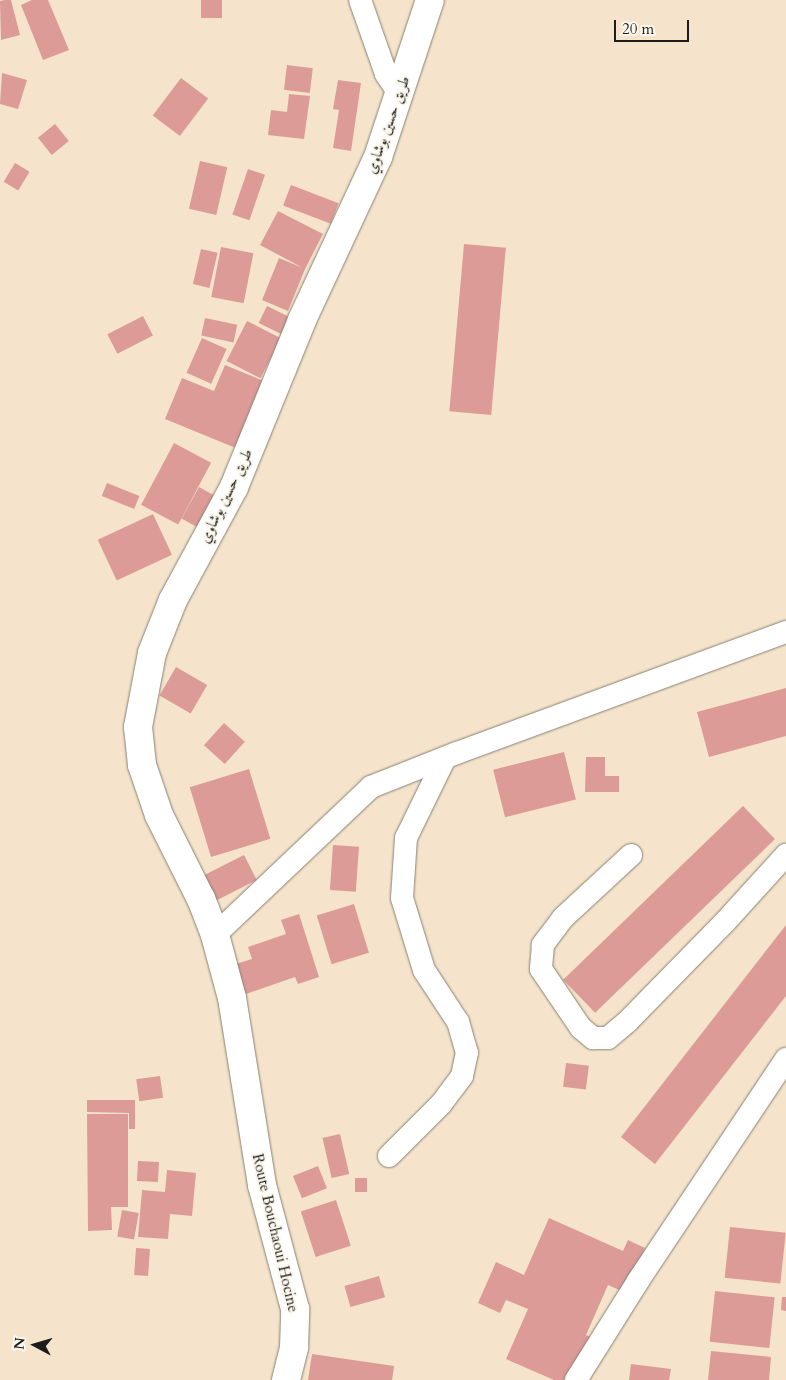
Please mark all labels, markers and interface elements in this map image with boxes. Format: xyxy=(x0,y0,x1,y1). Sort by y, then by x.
scale bar xyxy=(616,10,691,42)
text: 20 m xyxy=(622,19,654,39)
street label: طريق حسين بوشاوي xyxy=(362,74,414,176)
street label: طريق حسين بوشاوي xyxy=(195,446,257,546)
street label: Route Bouchaoui Hocine xyxy=(248,1152,302,1314)
north arrow xyxy=(10,1320,60,1370)
text: N xyxy=(10,1336,30,1350)

